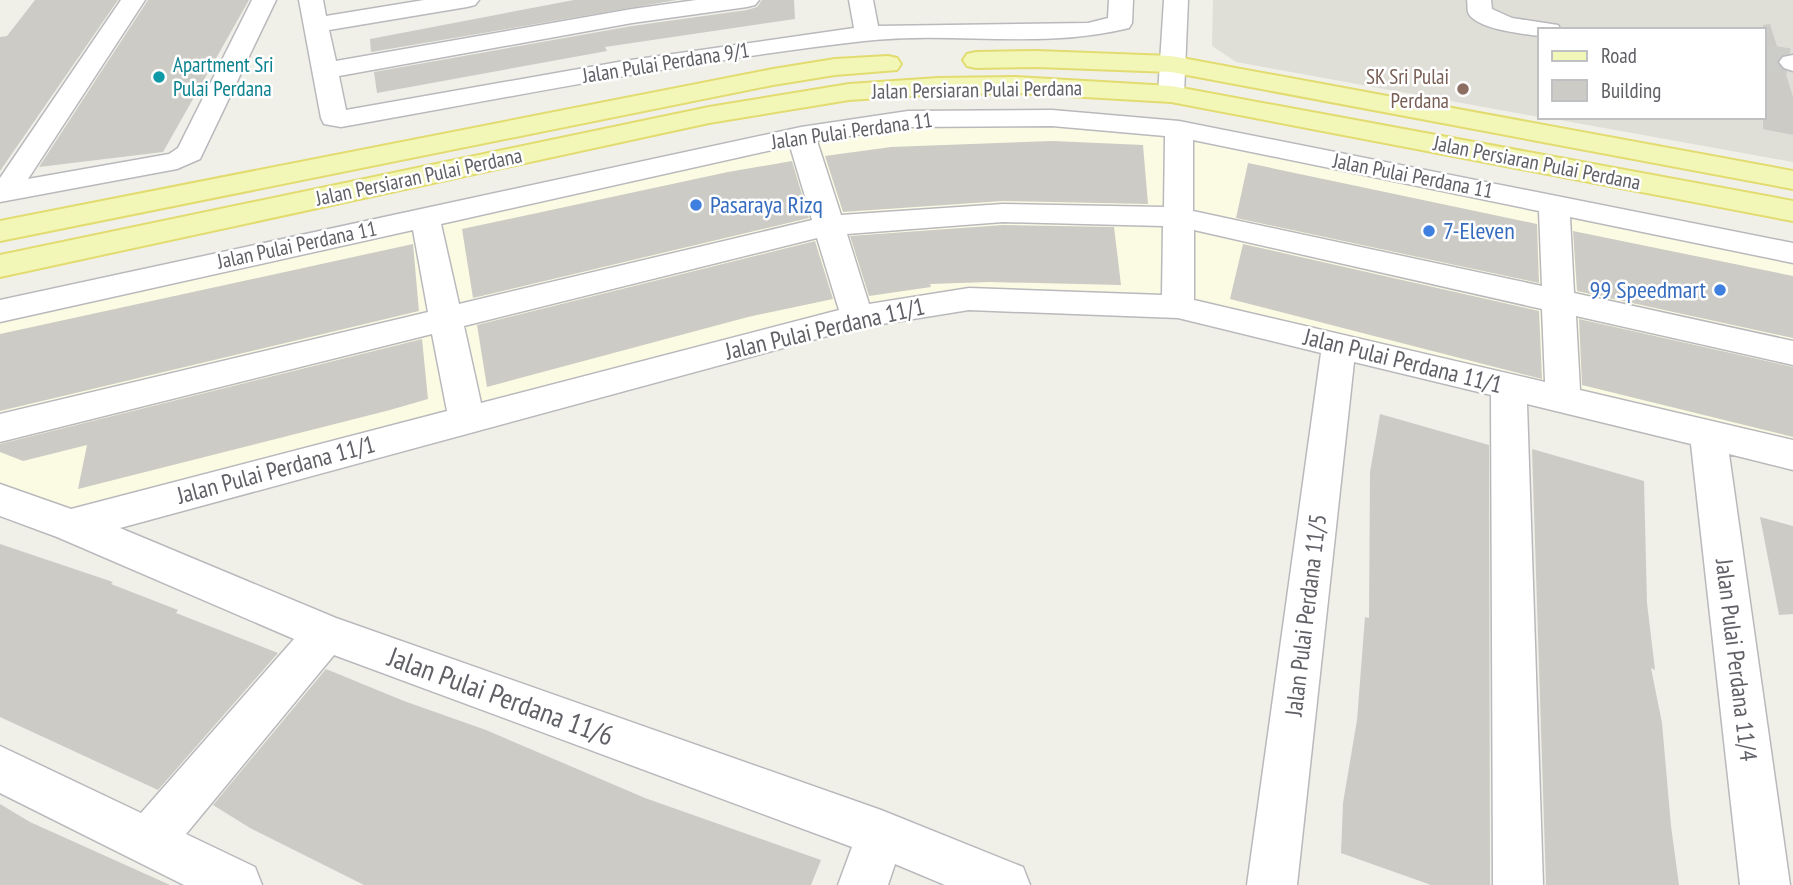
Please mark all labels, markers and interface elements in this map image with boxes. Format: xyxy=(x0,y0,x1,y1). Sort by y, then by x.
legend xyxy=(1538,28,1765,119)
street label: Jalan Pulai Perdana 9/1 xyxy=(580,36,751,89)
text: Road xyxy=(1601,42,1637,69)
place label: Apartment Sri Pulai Perdana xyxy=(173,51,274,102)
place label: SK Sri Pulai Perdana xyxy=(1366,63,1449,114)
marker: Apartment Sri Pulai Perdana xyxy=(151,69,167,85)
street label: Jalan Persiaran Pulai Perdana xyxy=(871,74,1082,105)
text: Building xyxy=(1601,77,1661,104)
marker: SK Sri Pulai Perdana xyxy=(1455,81,1471,97)
street label: Jalan Pulai Perdana 11 xyxy=(769,106,934,155)
street label: Jalan Persiaran Pulai Perdana xyxy=(1430,129,1643,196)
street label: Jalan Persiaran Pulai Perdana xyxy=(312,141,525,212)
street label: Jalan Pulai Perdana 11 xyxy=(1330,147,1495,204)
place label: Pasaraya Rizq xyxy=(710,189,823,220)
marker: Pasaraya Rizq xyxy=(688,197,704,213)
street label: Jalan Pulai Perdana 11 xyxy=(214,214,379,275)
place label: 7-Eleven xyxy=(1443,215,1515,246)
marker: 7-Eleven xyxy=(1421,223,1437,239)
place label: 99 Speedmart xyxy=(1590,274,1706,305)
marker: 99 Speedmart xyxy=(1712,282,1728,298)
street label: Jalan Pulai Perdana 11/1 xyxy=(721,291,928,367)
street label: Jalan Pulai Perdana 11/1 xyxy=(1300,321,1506,400)
street label: Jalan Pulai Perdana 11/1 xyxy=(173,428,378,511)
street label: Jalan Pulai Perdana 11/5 xyxy=(1278,512,1333,719)
street label: Jalan Pulai Perdana 11/4 xyxy=(1709,556,1764,763)
street label: Jalan Pulai Perdana 11/6 xyxy=(382,637,619,754)

